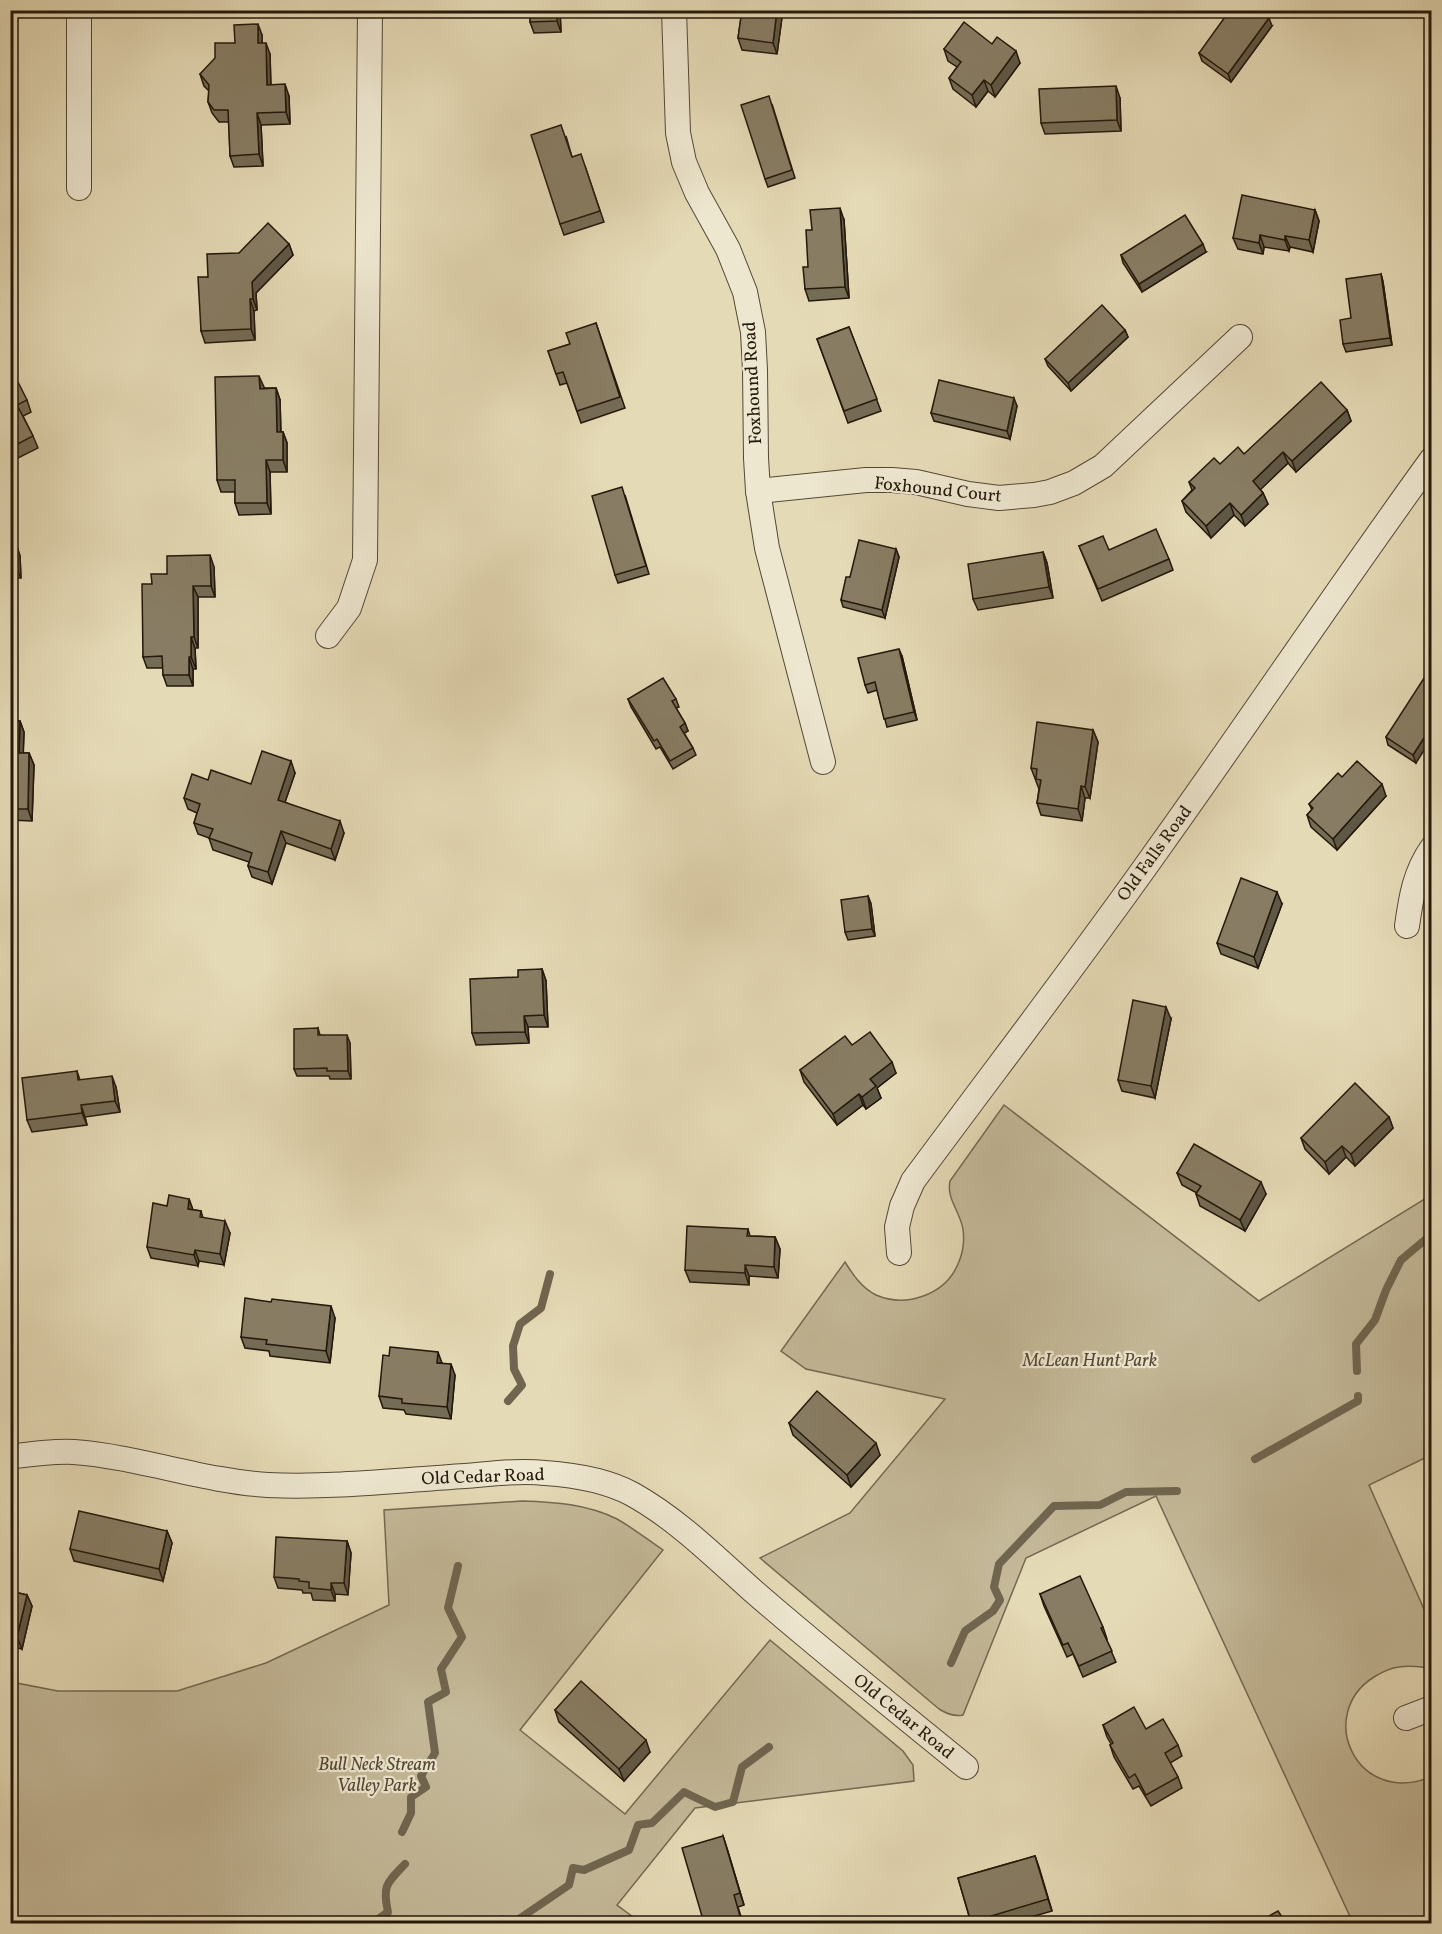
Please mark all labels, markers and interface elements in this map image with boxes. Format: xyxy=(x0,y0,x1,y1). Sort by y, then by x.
street label: Foxhound Road xyxy=(738,321,769,445)
street label: Foxhound Court xyxy=(873,471,1003,510)
street label: Old Falls Road xyxy=(1112,801,1199,907)
park label: McLean Hunt Park xyxy=(1022,1349,1157,1374)
street label: Old Cedar Road xyxy=(421,1463,545,1492)
street label: Old Cedar Road xyxy=(847,1669,959,1766)
park label: Bull Neck Stream Valley Park xyxy=(318,1753,436,1799)

